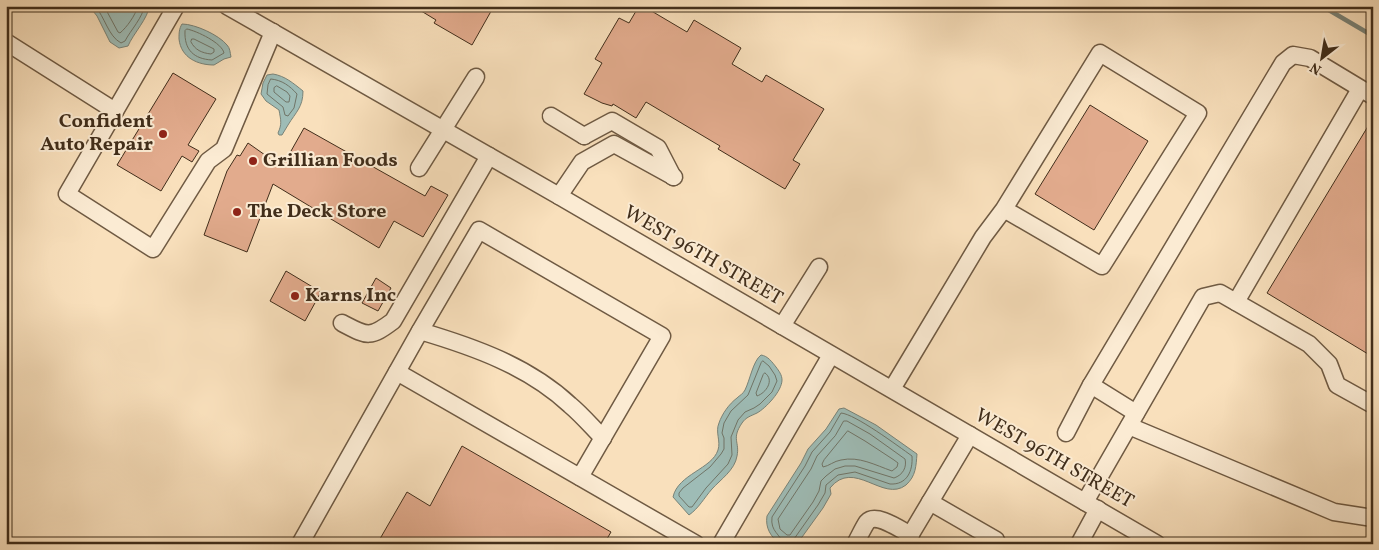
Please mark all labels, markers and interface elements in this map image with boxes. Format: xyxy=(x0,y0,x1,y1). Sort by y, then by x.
north arrow xyxy=(1296,32,1346,82)
text: N xyxy=(1307,57,1325,79)
place label: Confident Auto Repair xyxy=(40,108,153,159)
marker: Confident Auto Repair xyxy=(157,128,169,140)
place label: Grillian Foods xyxy=(263,147,398,175)
marker: Grillian Foods xyxy=(247,155,259,167)
place label: The Deck Store xyxy=(247,198,386,226)
street label: WEST 96TH STREET xyxy=(618,199,788,313)
marker: The Deck Store xyxy=(231,206,243,218)
place label: Karns Inc xyxy=(305,282,396,310)
marker: Karns Inc xyxy=(289,290,301,302)
street label: WEST 96TH STREET xyxy=(969,402,1139,516)

